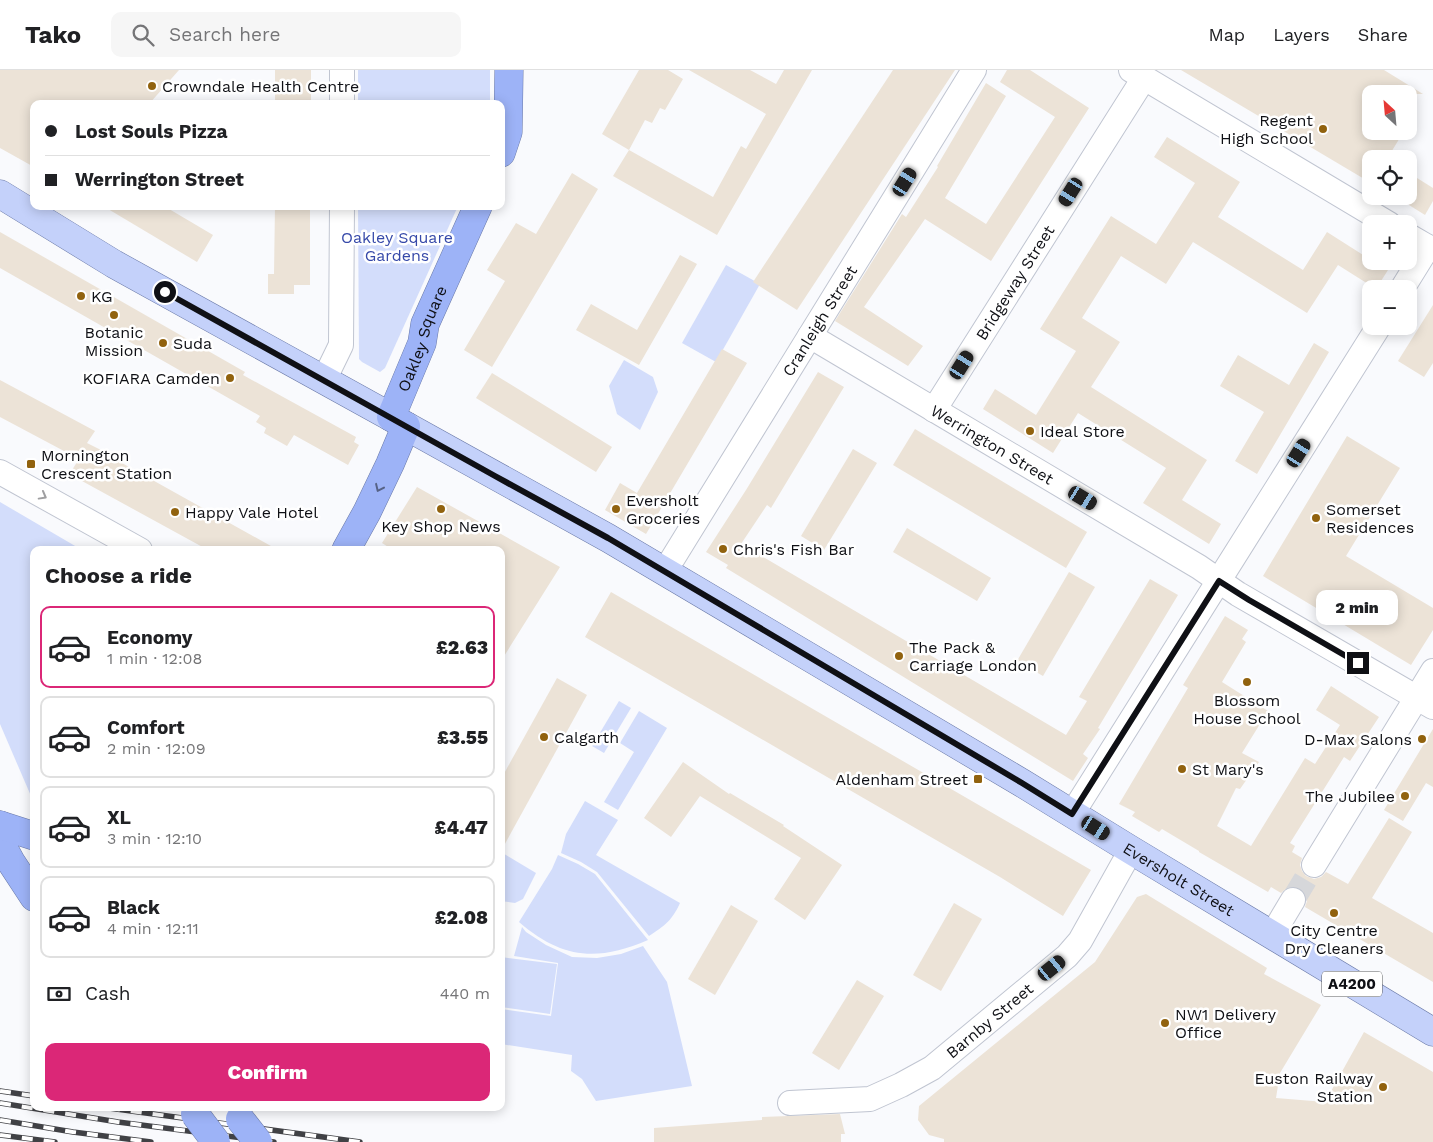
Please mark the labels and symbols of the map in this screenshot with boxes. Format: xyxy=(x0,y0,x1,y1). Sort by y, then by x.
place label: Crowndale Health Centre xyxy=(162,77,359,96)
marker: Crowndale Health Centre xyxy=(146,80,158,92)
north arrow xyxy=(1362,85,1418,140)
place label: Regent High School xyxy=(1220,111,1313,148)
marker: Regent High School xyxy=(1317,123,1329,135)
car xyxy=(890,165,919,199)
car xyxy=(1056,175,1085,209)
street label: Bridgeway Street xyxy=(971,221,1058,343)
park label: Oakley Square Gardens xyxy=(341,228,453,265)
street label: Cranleigh Street xyxy=(778,262,861,380)
route start xyxy=(154,281,176,303)
street label: Oakley Square xyxy=(393,283,451,394)
place label: KG xyxy=(91,287,113,306)
marker: KG xyxy=(75,290,87,302)
marker: Botanic Mission xyxy=(108,309,120,321)
place label: Botanic Mission xyxy=(85,323,143,360)
place label: Suda xyxy=(173,334,212,353)
marker: Suda xyxy=(157,337,169,349)
car xyxy=(947,348,976,382)
place label: KOFIARA Camden xyxy=(82,369,220,388)
marker: KOFIARA Camden xyxy=(224,372,236,384)
street label: Werrington Street xyxy=(927,400,1057,488)
place label: Ideal Store xyxy=(1040,422,1125,441)
marker: Ideal Store xyxy=(1024,425,1036,437)
car xyxy=(1284,436,1313,470)
place label: Mornington Crescent Station xyxy=(41,446,172,483)
marker: Mornington Crescent Station xyxy=(25,458,37,470)
one-way arrow xyxy=(374,483,385,492)
car xyxy=(1066,484,1099,512)
one-way arrow xyxy=(37,489,46,499)
place label: Eversholt Groceries xyxy=(626,491,700,528)
place label: Somerset Residences xyxy=(1326,500,1414,537)
place label: Happy Vale Hotel xyxy=(185,503,318,522)
marker: Key Shop News xyxy=(435,503,447,515)
marker: Eversholt Groceries xyxy=(610,503,622,515)
marker: Happy Vale Hotel xyxy=(169,506,181,518)
marker: Somerset Residences xyxy=(1310,512,1322,524)
place label: Key Shop News xyxy=(381,517,501,536)
place label: Chris's Fish Bar xyxy=(733,540,855,559)
marker: Chris's Fish Bar xyxy=(717,543,729,555)
callout: 2 min xyxy=(1317,590,1399,626)
place label: The Pack & Carriage London xyxy=(909,638,1037,675)
marker: The Pack & Carriage London xyxy=(893,650,905,662)
route end xyxy=(1347,652,1369,674)
marker: Blossom House School xyxy=(1241,676,1253,688)
place label: Blossom House School xyxy=(1193,691,1301,728)
place label: Calgarth xyxy=(554,728,619,747)
place label: D-Max Salons xyxy=(1304,730,1412,749)
marker: Calgarth xyxy=(538,731,550,743)
marker: D-Max Salons xyxy=(1416,733,1428,745)
place label: St Mary's xyxy=(1192,760,1264,779)
marker: St Mary's xyxy=(1176,763,1188,775)
place label: Aldenham Street xyxy=(836,770,968,789)
marker: Aldenham Street xyxy=(972,773,984,785)
place label: The Jubilee xyxy=(1305,787,1395,806)
marker: The Jubilee xyxy=(1399,790,1411,802)
car xyxy=(1079,814,1112,842)
street label: Eversholt Street xyxy=(1120,838,1238,920)
marker: City Centre Dry Cleaners xyxy=(1328,907,1340,919)
place label: City Centre Dry Cleaners xyxy=(1284,921,1384,958)
car xyxy=(1035,953,1068,983)
road number: A4200 xyxy=(1322,972,1382,996)
street label: Barnby Street xyxy=(942,979,1037,1062)
place label: NW1 Delivery Office xyxy=(1175,1005,1277,1042)
marker: NW1 Delivery Office xyxy=(1159,1017,1171,1029)
place label: Euston Railway Station xyxy=(1254,1069,1374,1106)
marker: Euston Railway Station xyxy=(1377,1081,1389,1093)

